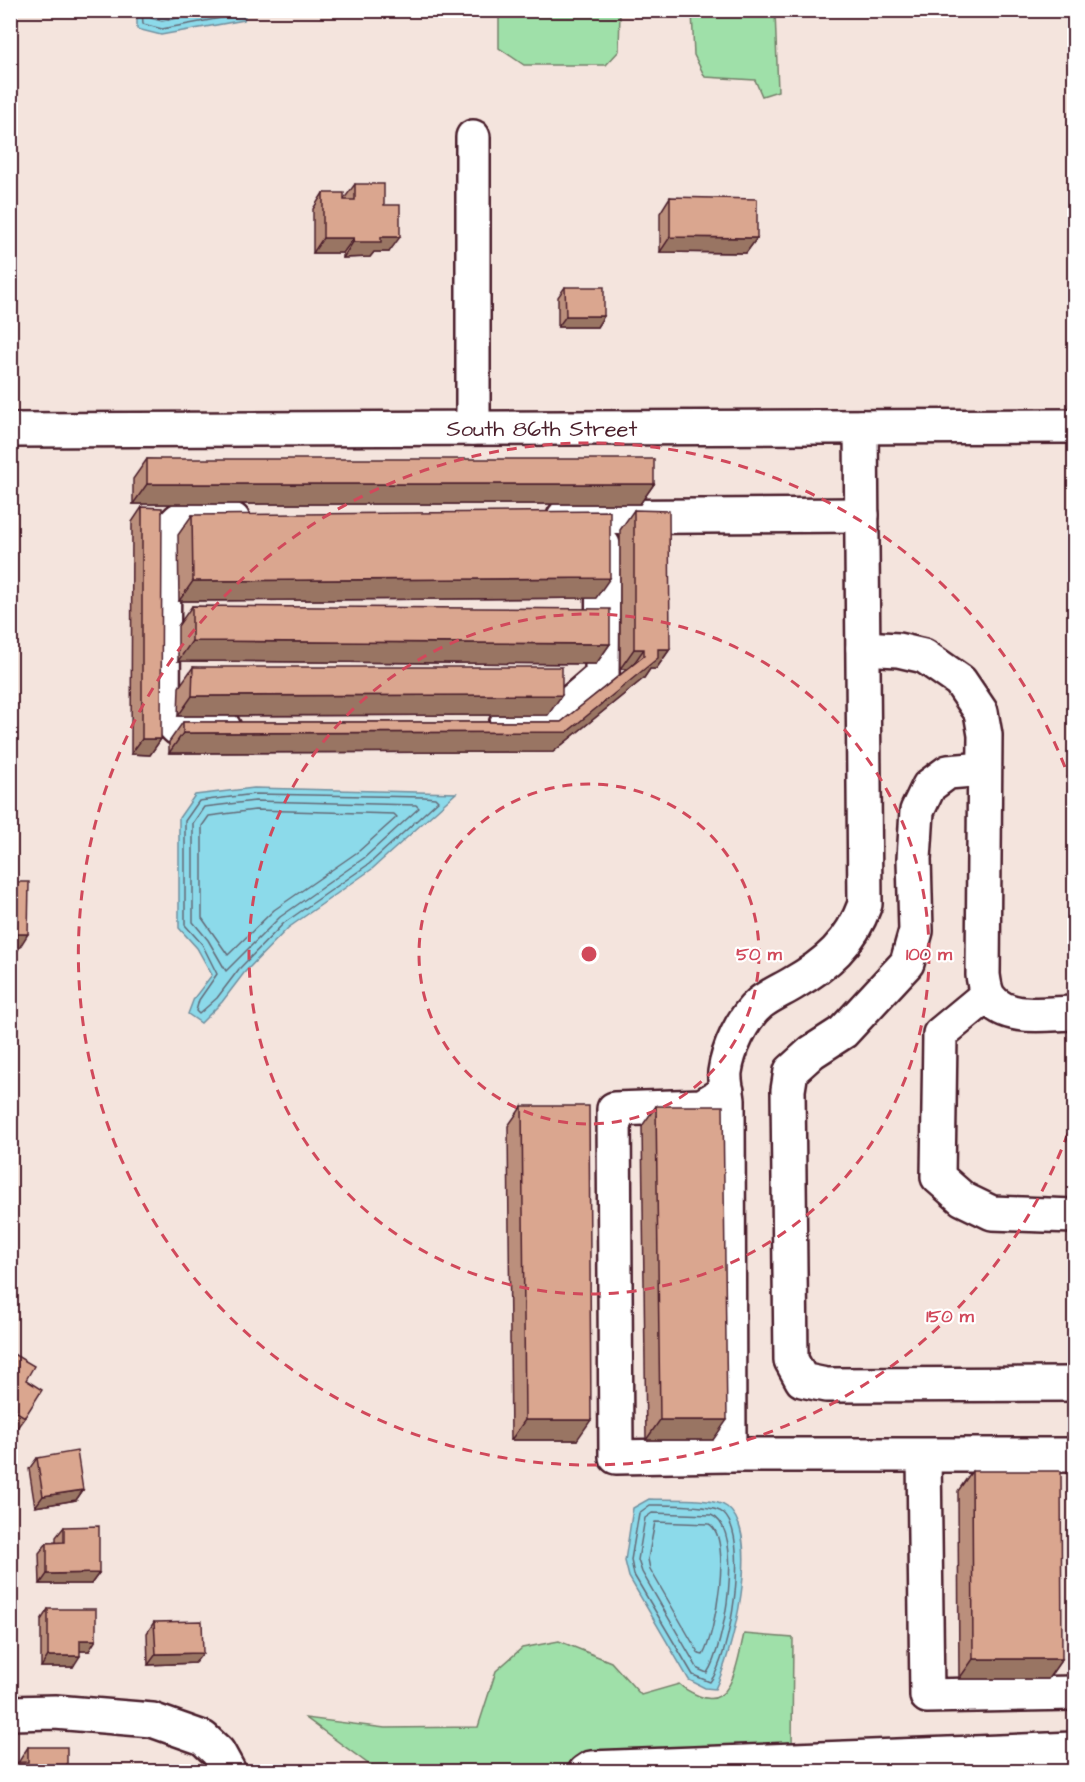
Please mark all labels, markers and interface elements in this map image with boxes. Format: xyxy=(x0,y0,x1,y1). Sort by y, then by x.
street label: South 86th Street xyxy=(447,414,638,445)
text: 50 m xyxy=(736,942,783,967)
text: 100 m xyxy=(906,942,953,967)
centre of rings xyxy=(579,944,599,964)
text: 150 m xyxy=(926,1304,975,1329)

